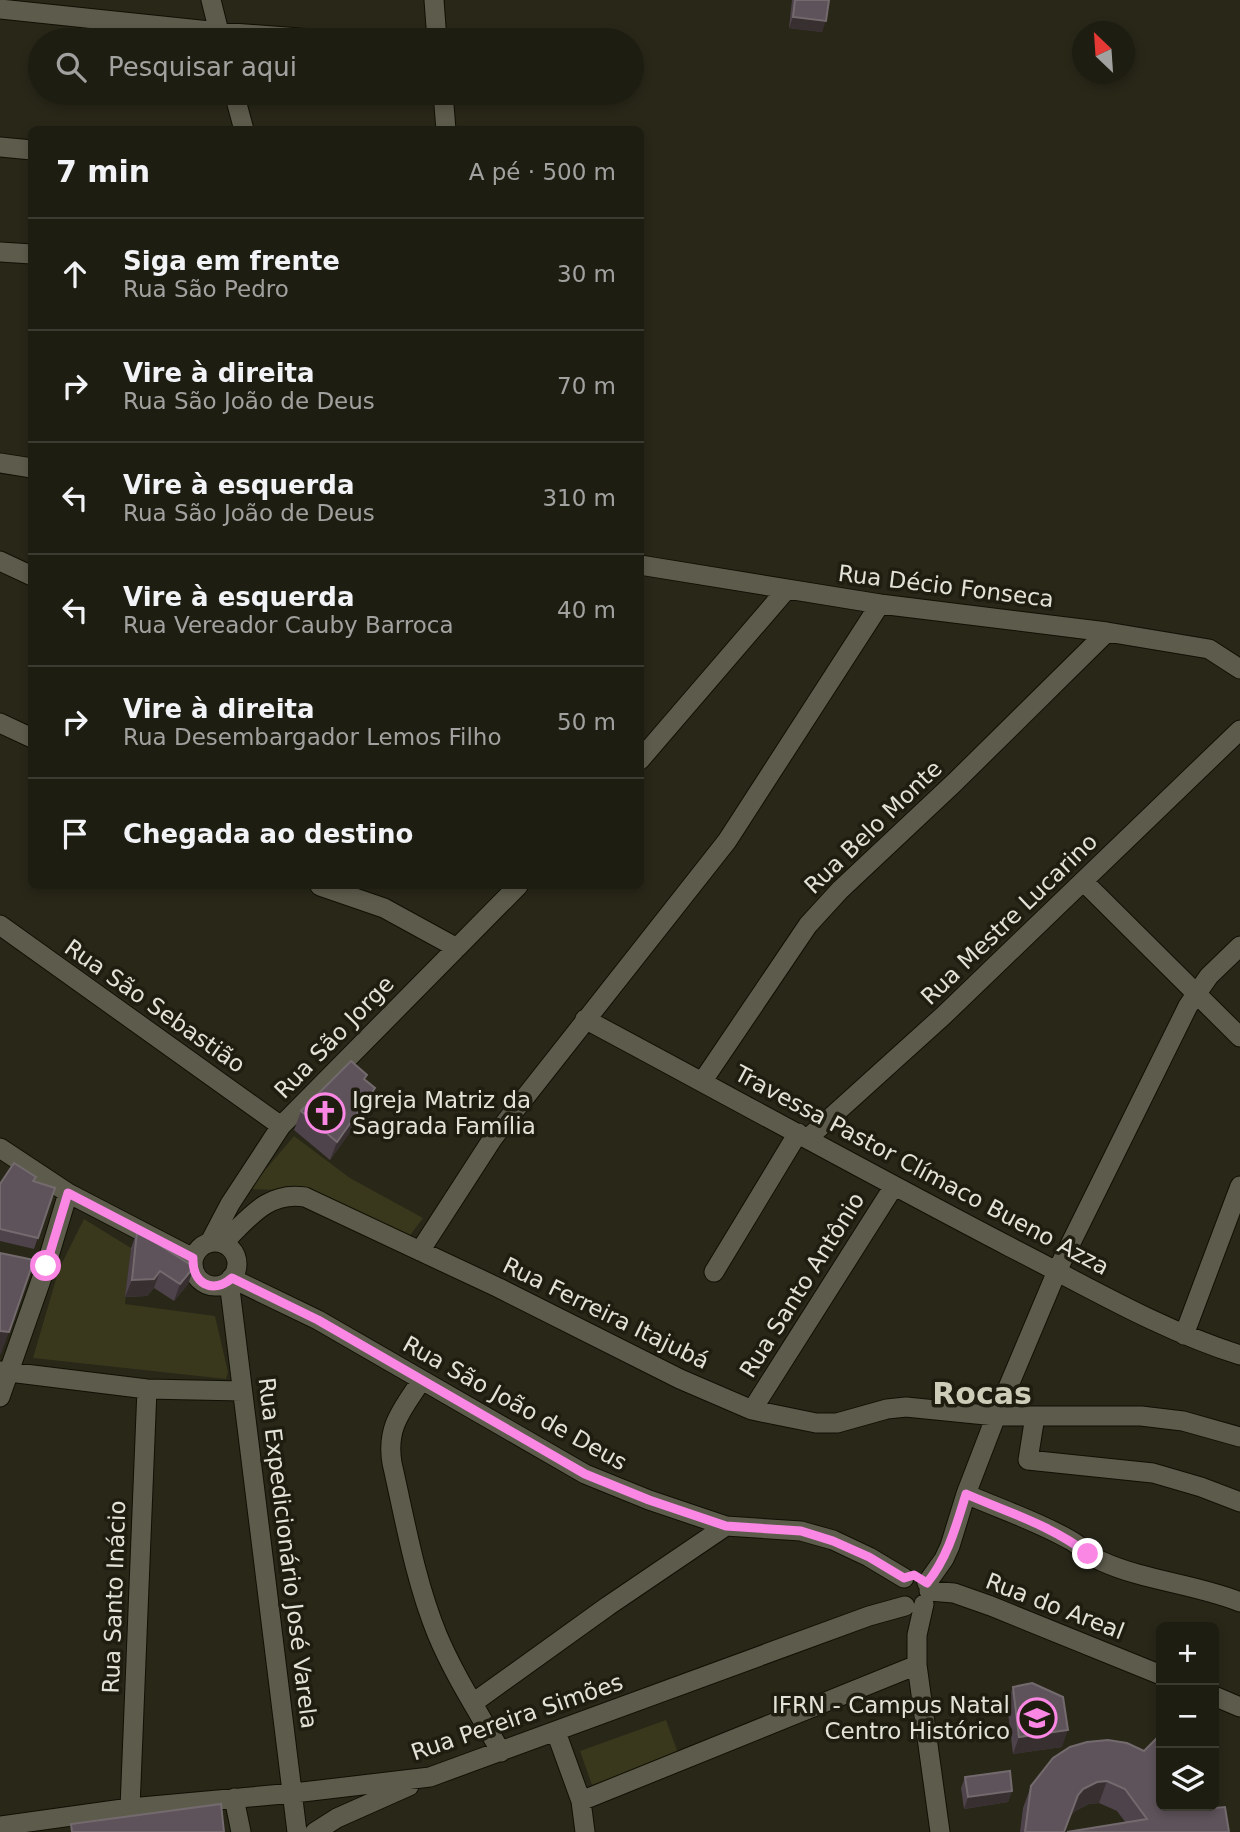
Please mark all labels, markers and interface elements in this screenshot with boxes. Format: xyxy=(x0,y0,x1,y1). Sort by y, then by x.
north arrow xyxy=(1072,21,1135,84)
search box xyxy=(28,28,644,105)
icon: search xyxy=(52,48,90,86)
text: Pesquisar aqui xyxy=(108,52,297,82)
text: 7 min xyxy=(56,154,150,189)
text: A pé · 500 m xyxy=(469,159,616,185)
text: Siga em frente xyxy=(123,246,340,276)
icon: ahead xyxy=(56,255,94,293)
text: 30 m xyxy=(557,261,616,287)
text: Rua São Pedro xyxy=(123,276,289,302)
text: Vire à direita xyxy=(123,358,315,388)
icon: right xyxy=(56,367,94,405)
text: 70 m xyxy=(557,373,616,399)
text: Rua São João de Deus xyxy=(123,388,375,414)
text: Vire à esquerda xyxy=(123,470,355,500)
icon: left xyxy=(56,479,94,517)
text: 310 m xyxy=(542,485,616,511)
text: Rua São João de Deus xyxy=(123,500,375,526)
street label: Rua Décio Fonseca xyxy=(837,560,1055,612)
text: Vire à esquerda xyxy=(123,582,355,612)
icon: left xyxy=(56,591,94,629)
text: 40 m xyxy=(557,597,616,623)
text: Rua Vereador Cauby Barroca xyxy=(123,612,454,638)
text: Vire à direita xyxy=(123,694,315,724)
icon: right xyxy=(56,703,94,741)
text: 50 m xyxy=(557,709,616,735)
text: Rua Desembargador Lemos Filho xyxy=(123,724,502,750)
street label: Rua Belo Monte xyxy=(799,755,947,899)
icon: arrive xyxy=(56,815,94,853)
text: Chegada ao destino xyxy=(123,819,413,849)
street label: Rua Mestre Lucarino xyxy=(916,828,1102,1010)
street label: Rua São Sebastião xyxy=(60,934,250,1078)
street label: Rua São Jorge xyxy=(269,971,399,1103)
street label: Travessa Pastor Clímaco Bueno Azza xyxy=(730,1059,1113,1280)
place label: Igreja Matriz da Sagrada Família xyxy=(352,1087,536,1139)
church icon: Igreja Matriz da Sagrada Família xyxy=(304,1092,346,1134)
street label: Rua Santo Antônio xyxy=(735,1188,869,1382)
route start xyxy=(30,1250,61,1281)
street label: Rua Ferreira Itajubá xyxy=(499,1252,713,1374)
street label: Rua São João de Deus xyxy=(399,1331,631,1475)
street label: Rua Expedicionário José Varela xyxy=(254,1376,322,1730)
district label: Rocas xyxy=(932,1376,1032,1411)
street label: Rua Santo Inácio xyxy=(98,1500,130,1694)
route end xyxy=(1072,1538,1103,1569)
street label: Rua do Areal xyxy=(982,1568,1128,1644)
map controls xyxy=(1156,1622,1219,1811)
button: + xyxy=(1156,1622,1219,1685)
street label: Rua Pereira Simões xyxy=(408,1669,626,1765)
button: − xyxy=(1156,1685,1219,1748)
place label: IFRN - Campus Natal Centro Histórico xyxy=(772,1692,1010,1744)
school or university icon: IFRN - Campus Natal Centro Histórico xyxy=(1016,1697,1058,1739)
button: layers xyxy=(1156,1748,1219,1811)

